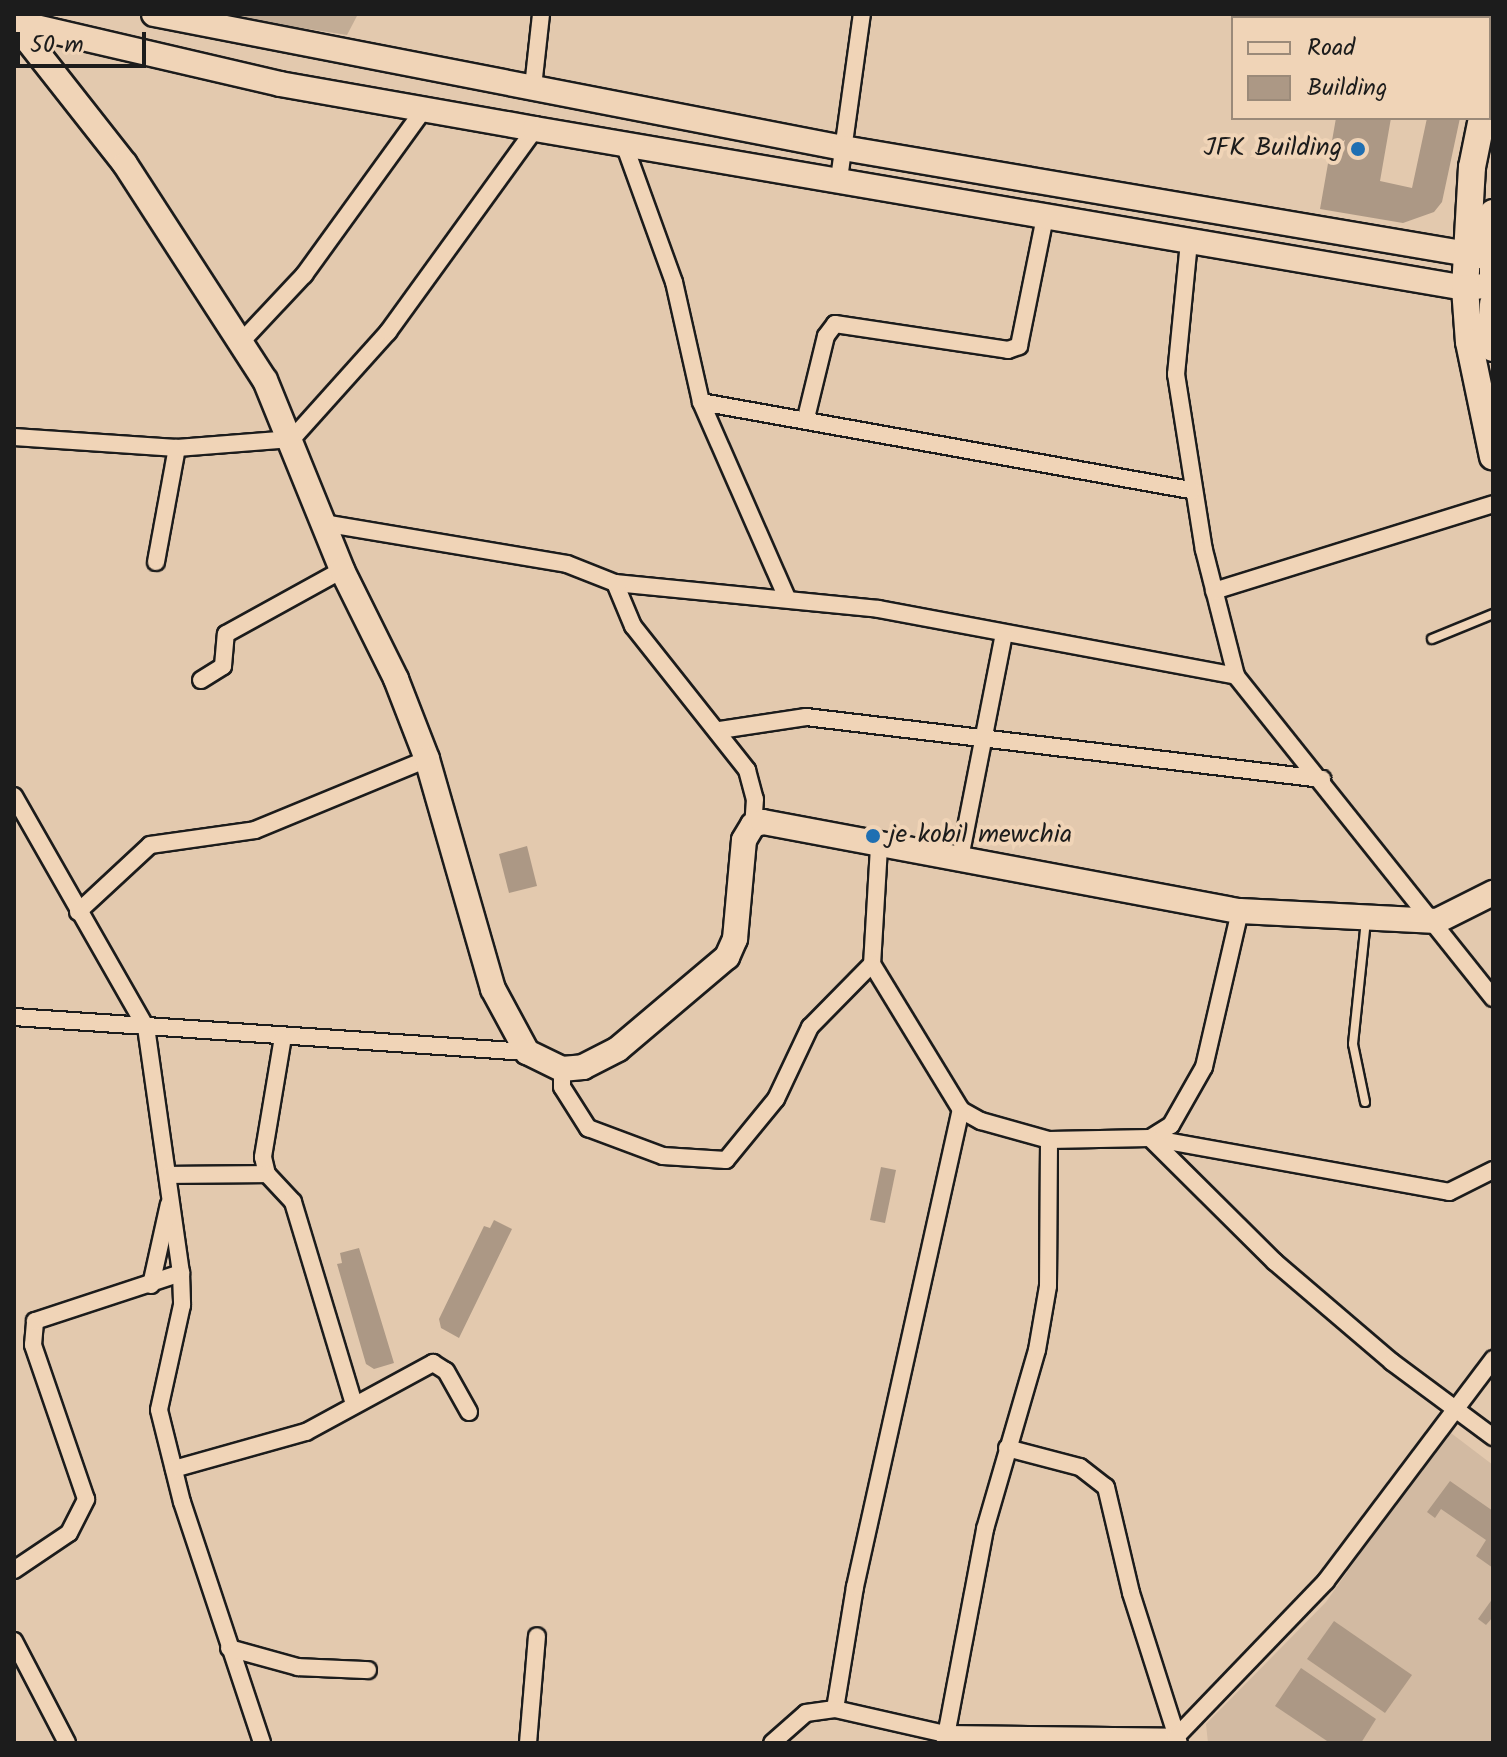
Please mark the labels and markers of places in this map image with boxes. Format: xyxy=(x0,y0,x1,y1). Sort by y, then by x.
place label: JFK Building xyxy=(1203,133,1342,165)
marker: JFK Building xyxy=(1349,140,1367,158)
place label: je kobil mewchia xyxy=(889,820,1072,852)
marker: je kobil mewchia xyxy=(864,827,882,845)

